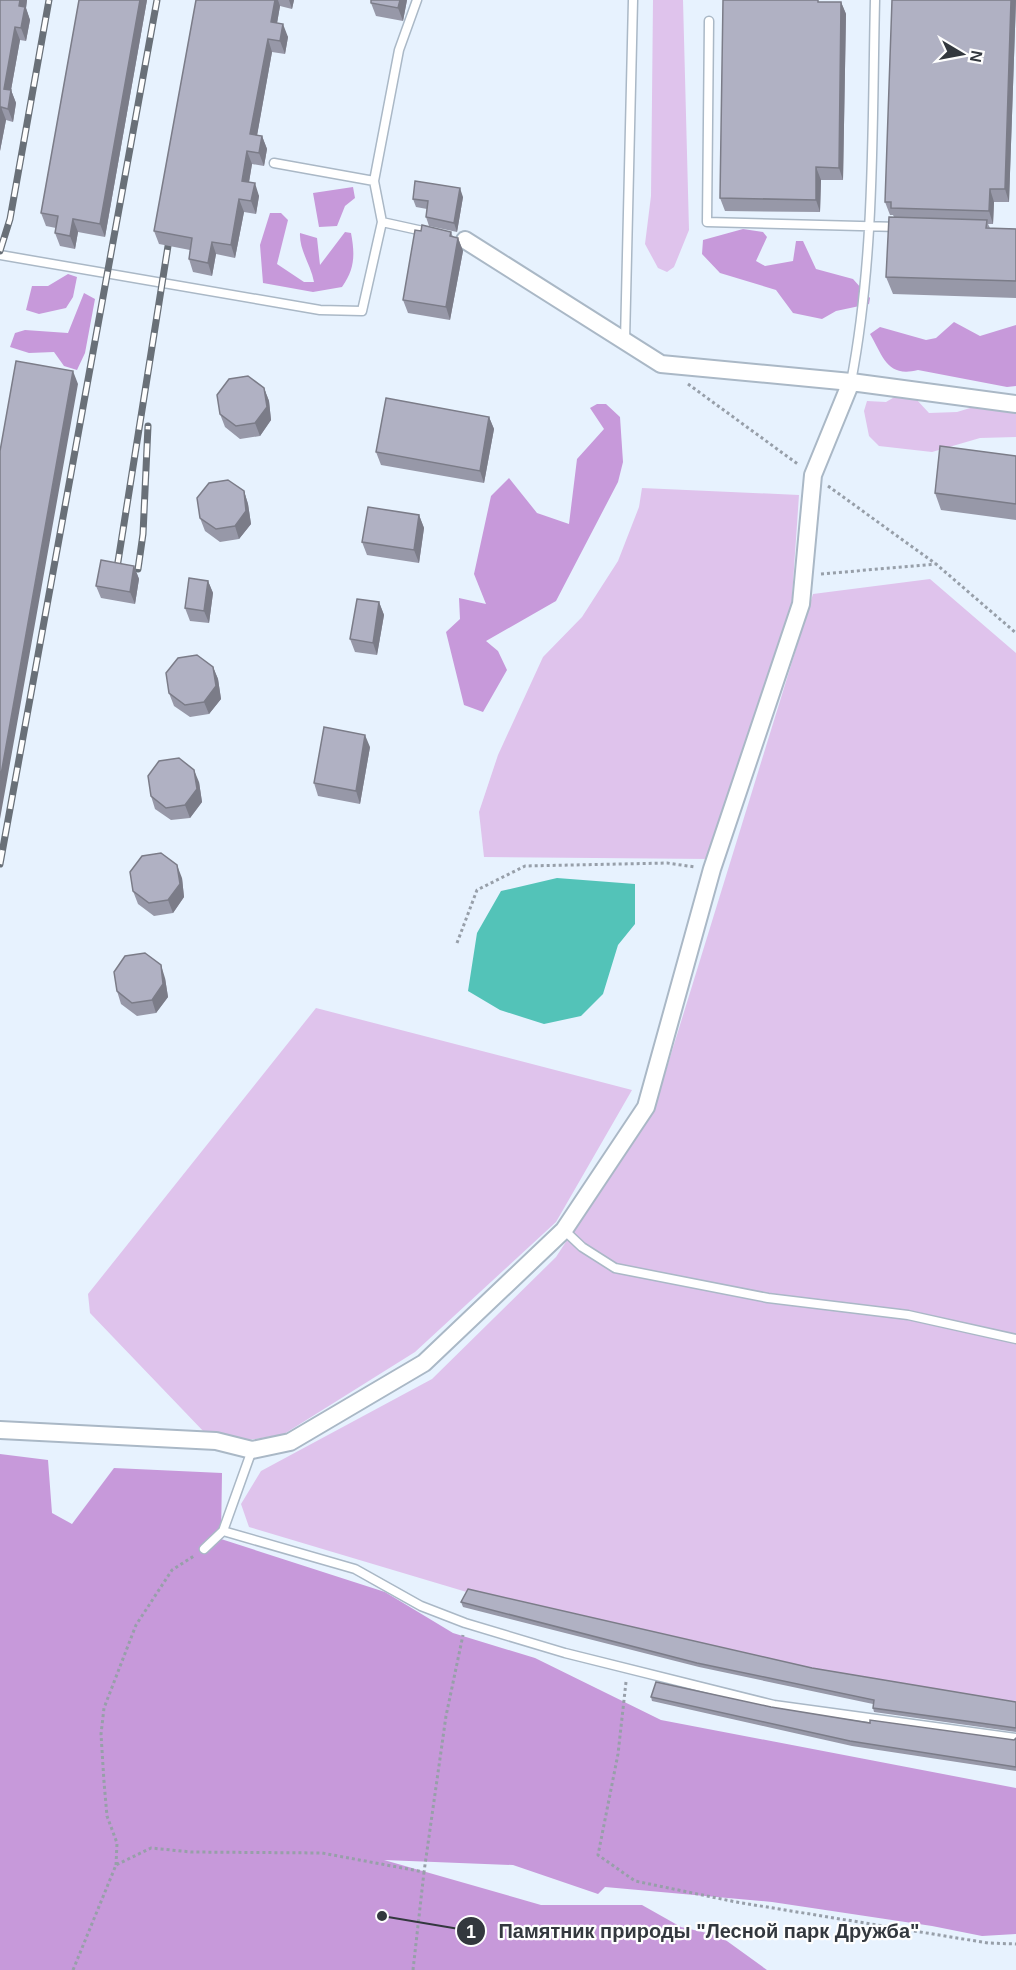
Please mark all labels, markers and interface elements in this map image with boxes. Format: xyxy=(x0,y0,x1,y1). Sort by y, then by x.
north arrow xyxy=(932,24,992,84)
text: N xyxy=(967,49,986,64)
callout: Памятник природы "Лесной парк Дружба" xyxy=(456,1912,931,1950)
text: Памятник природы "Лесной парк Дружба" xyxy=(498,1920,920,1942)
text: 1 xyxy=(466,1922,476,1942)

